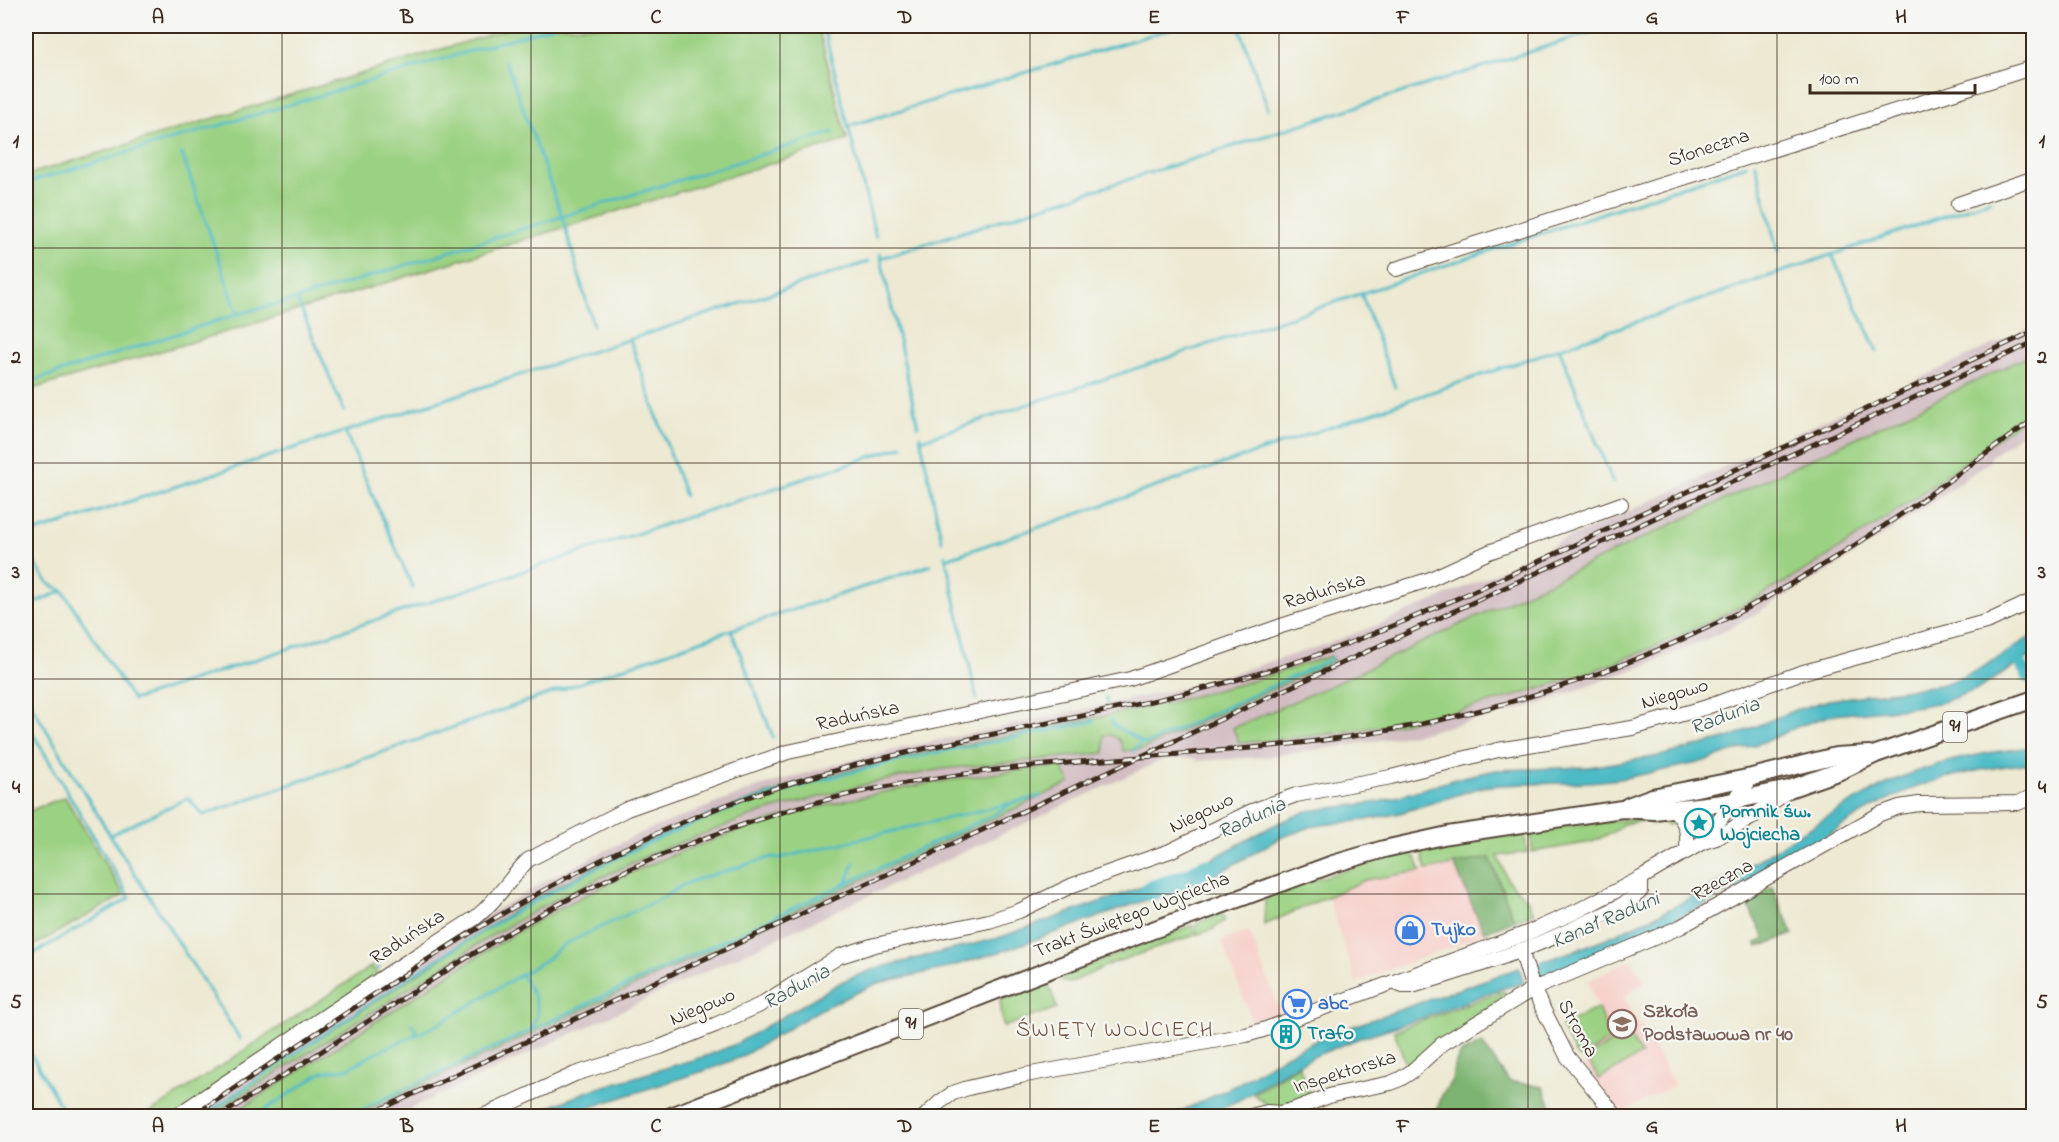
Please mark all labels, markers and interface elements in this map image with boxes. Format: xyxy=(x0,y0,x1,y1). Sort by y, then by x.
text: A xyxy=(152,4,164,33)
text: B xyxy=(399,4,414,33)
text: C xyxy=(651,4,662,33)
text: D xyxy=(897,4,912,33)
text: E xyxy=(1148,4,1160,33)
text: F xyxy=(1396,4,1410,33)
text: G xyxy=(1646,4,1659,33)
text: H xyxy=(1895,4,1907,33)
scale bar xyxy=(1810,57,1975,95)
text: 100 m xyxy=(1819,67,1859,93)
street label: Słoneczna xyxy=(1664,122,1754,176)
text: 1 xyxy=(13,128,20,157)
text: 1 xyxy=(2039,128,2046,157)
text: 2 xyxy=(10,344,21,373)
text: 2 xyxy=(2036,344,2047,373)
text: 3 xyxy=(11,559,20,588)
text: 3 xyxy=(2037,559,2046,588)
street label: Raduńska xyxy=(1281,566,1369,618)
street label: Niegowo xyxy=(1638,672,1712,719)
water label: Radunia xyxy=(1686,690,1765,744)
street label: Raduńska xyxy=(814,694,902,740)
road number: 91 xyxy=(1943,712,1967,742)
text: 4 xyxy=(12,774,21,803)
text: 4 xyxy=(2038,774,2047,803)
street label: Niegowo xyxy=(1165,786,1240,843)
water label: Radunia xyxy=(1213,790,1292,848)
place label: Pomnik św. Wojciecha xyxy=(1720,798,1811,850)
place icon: Pomnik św. Wojciecha xyxy=(1683,807,1715,839)
street label: Rzeczna xyxy=(1687,852,1759,910)
street label: Trakt Świętego Wojciecha xyxy=(1030,865,1234,968)
water label: Kanał Raduni xyxy=(1548,884,1666,957)
street label: Raduńska xyxy=(365,903,451,973)
shop icon: Tujko xyxy=(1394,914,1426,946)
place label: Tujko xyxy=(1431,916,1476,945)
water label: Radunia xyxy=(758,957,836,1019)
street label: Niegowo xyxy=(666,981,741,1036)
supermarket icon: abc xyxy=(1281,988,1313,1020)
text: 5 xyxy=(10,989,22,1018)
text: 5 xyxy=(2036,989,2048,1018)
place label: abc xyxy=(1318,990,1349,1019)
street label: Stroma xyxy=(1549,995,1605,1063)
place label: Szkoła Podstawowa nr 40 xyxy=(1643,998,1793,1050)
school or university icon: Szkoła Podstawowa nr 40 xyxy=(1606,1008,1638,1040)
road number: 91 xyxy=(899,1009,923,1039)
district label: ŚWIĘTY WOJCIECH xyxy=(1016,1015,1214,1047)
building icon: Trafo xyxy=(1270,1018,1302,1050)
place label: Trafo xyxy=(1307,1020,1354,1049)
street label: Inspektorska xyxy=(1290,1044,1400,1102)
text: A xyxy=(152,1113,164,1142)
text: B xyxy=(399,1113,414,1142)
text: C xyxy=(651,1113,662,1142)
text: D xyxy=(897,1113,912,1142)
text: E xyxy=(1148,1113,1160,1142)
text: F xyxy=(1396,1113,1410,1142)
text: G xyxy=(1646,1113,1659,1142)
text: H xyxy=(1895,1113,1907,1142)

